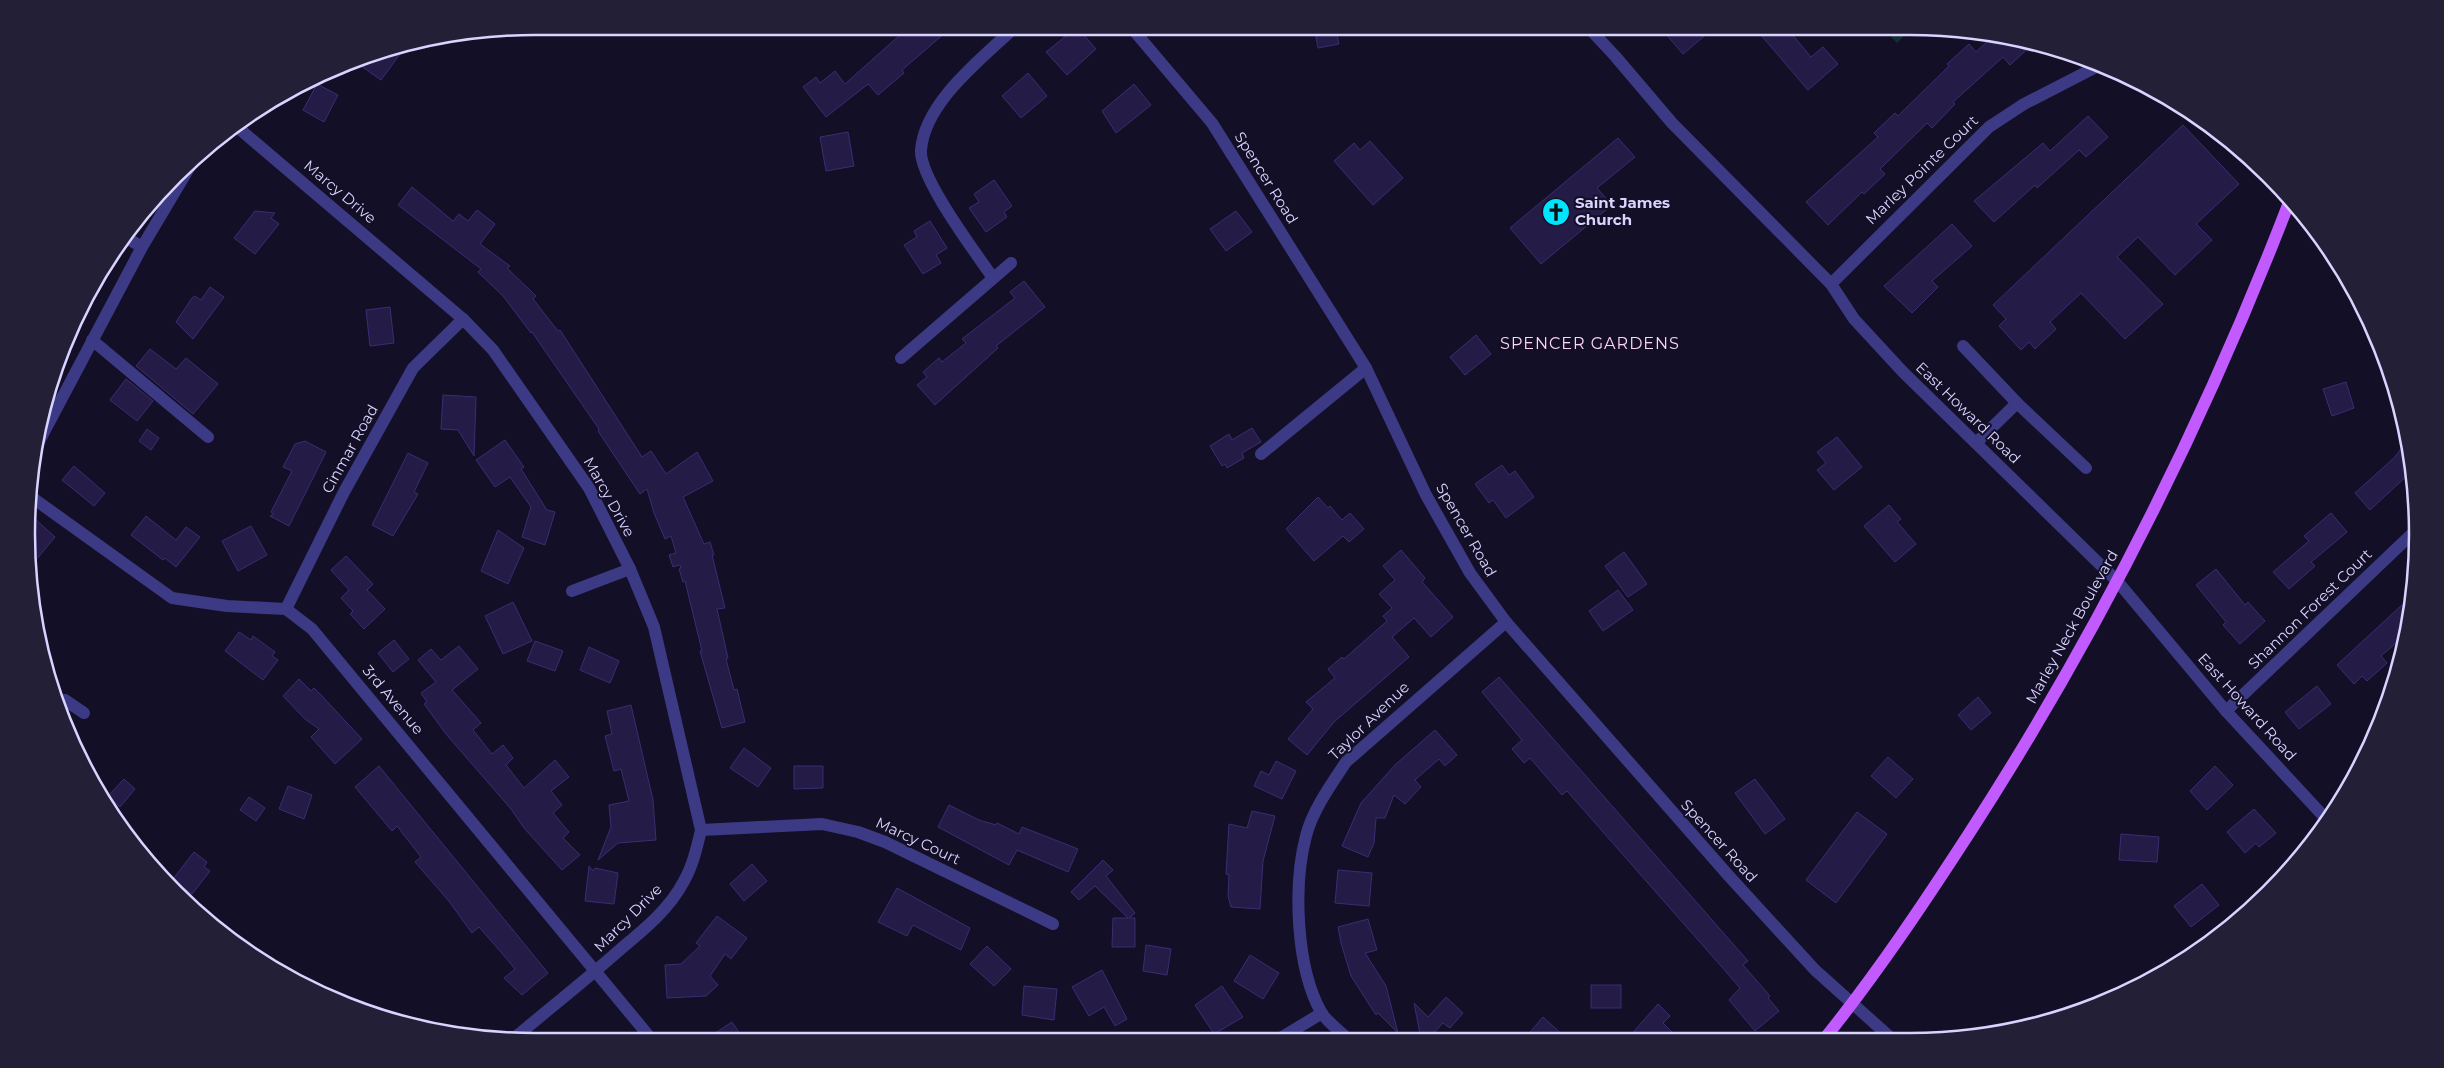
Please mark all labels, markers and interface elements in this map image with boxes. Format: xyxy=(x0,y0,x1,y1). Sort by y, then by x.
street label: Marley Pointe Court xyxy=(1861,111,1982,228)
street label: Spencer Road xyxy=(1231,128,1302,227)
street label: Marcy Drive xyxy=(300,156,380,227)
place label: Saint James Church xyxy=(1575,193,1670,229)
church icon: Saint James Church xyxy=(1541,197,1571,227)
district label: SPENCER GARDENS xyxy=(1500,334,1680,353)
street label: East Howard Road xyxy=(1912,358,2025,468)
street label: Cinmar Road xyxy=(317,401,382,497)
street label: Marcy Drive xyxy=(580,453,639,540)
street label: Spencer Road xyxy=(1432,479,1501,580)
street label: Shannon Forest Court xyxy=(2244,545,2376,673)
street label: Marley Neck Boulevard xyxy=(2021,546,2122,707)
street label: East Howard Road xyxy=(2194,649,2301,764)
street label: 3rd Avenue xyxy=(359,661,428,738)
street label: Taylor Avenue xyxy=(1324,677,1413,764)
street label: Spencer Road xyxy=(1677,795,1762,886)
street label: Marcy Court xyxy=(873,813,964,869)
street label: Marcy Drive xyxy=(590,880,666,956)

